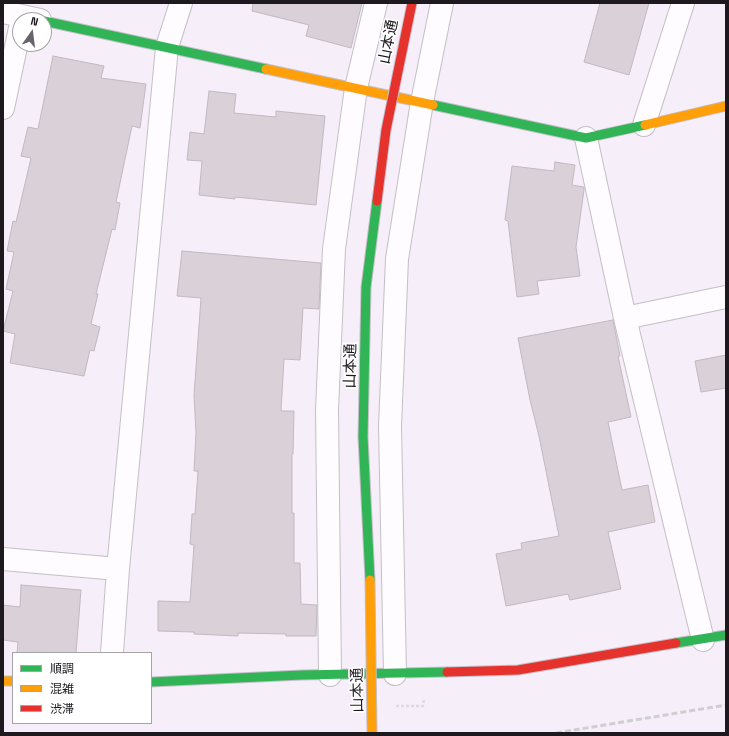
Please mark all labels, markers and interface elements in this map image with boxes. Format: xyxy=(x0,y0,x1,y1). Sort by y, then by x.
north arrow xyxy=(12,12,52,52)
text: N xyxy=(29,14,40,29)
street label: 山本通 xyxy=(376,18,402,66)
street label: 山本通 xyxy=(342,343,360,389)
legend xyxy=(12,652,152,724)
text: 順調 xyxy=(50,661,74,677)
street label: 山本通 xyxy=(349,667,367,713)
text: 混雑 xyxy=(50,681,74,697)
text: 渋滞 xyxy=(50,701,74,717)

